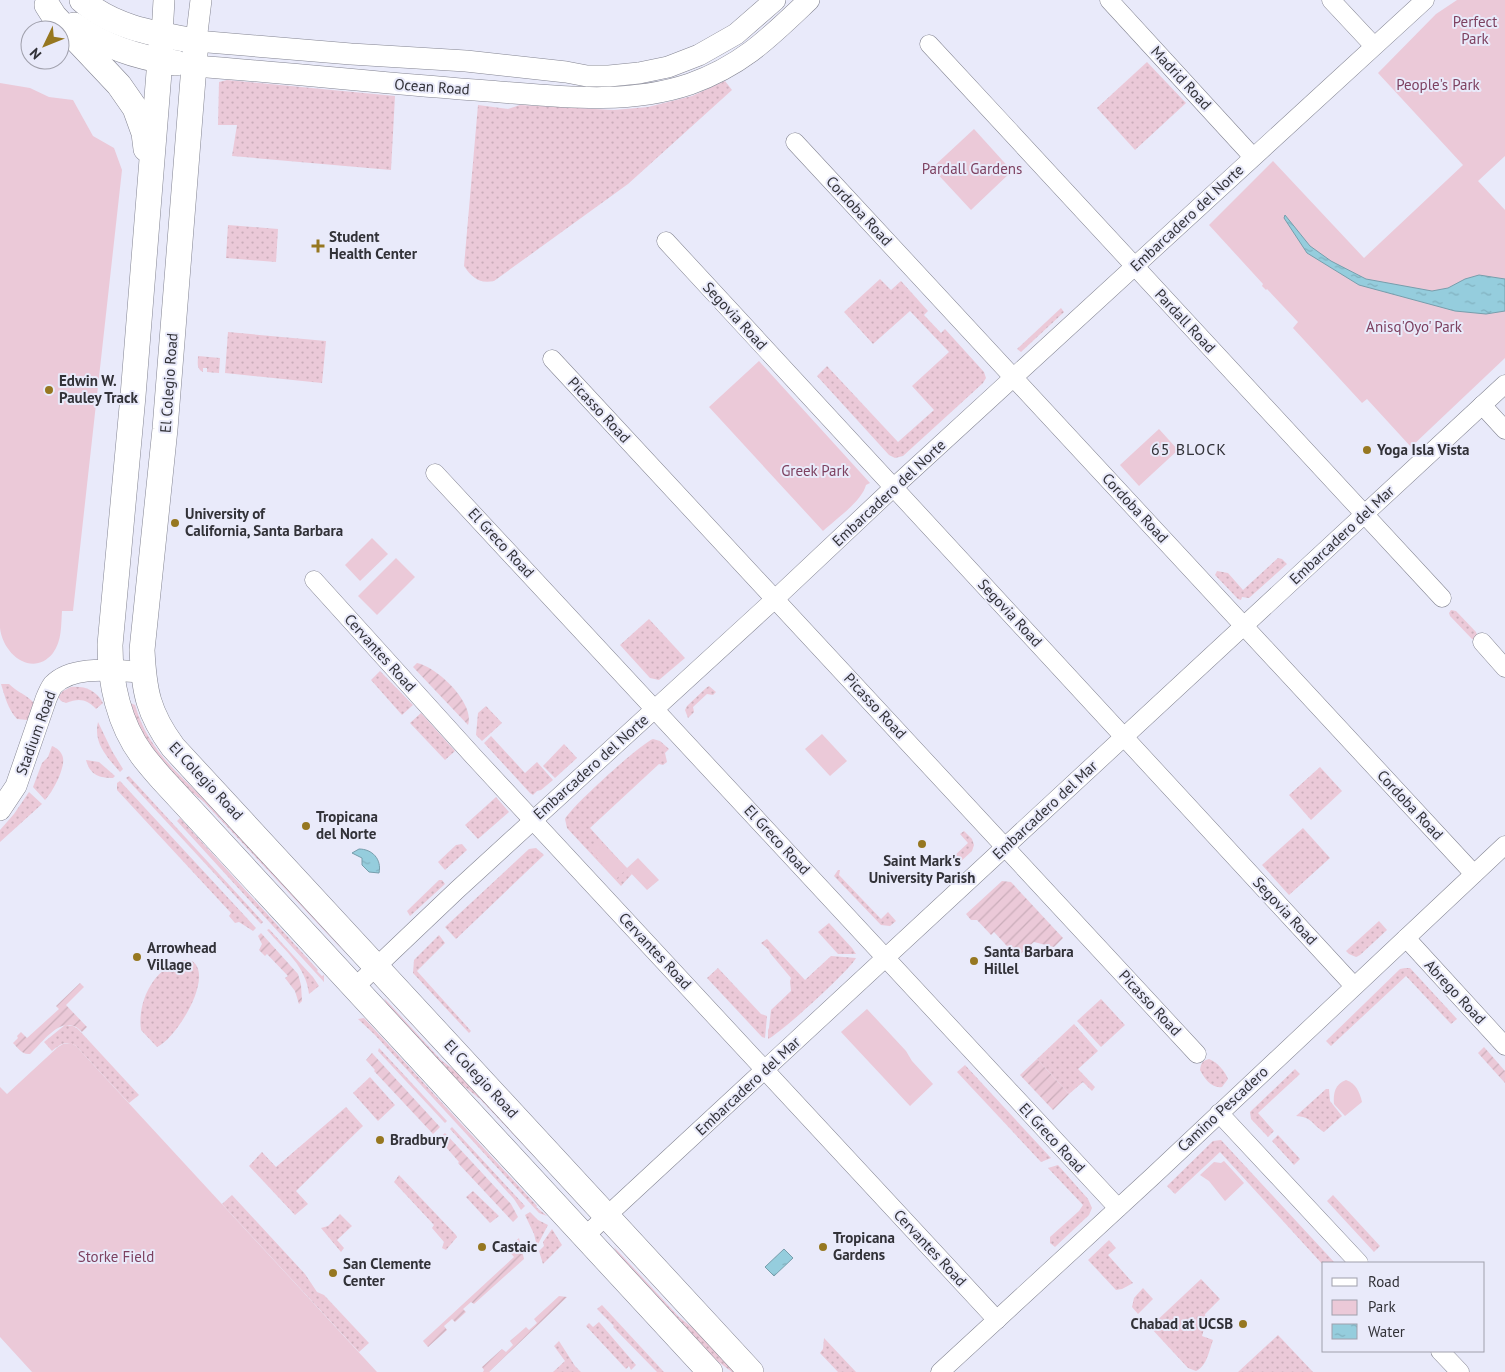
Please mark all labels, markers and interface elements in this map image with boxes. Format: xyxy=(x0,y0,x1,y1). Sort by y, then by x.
park label: Perfect Park xyxy=(1453,12,1497,48)
north arrow xyxy=(20,20,70,70)
street label: Madrid Road xyxy=(1147,42,1216,114)
text: N xyxy=(26,44,45,63)
street label: Ocean Road xyxy=(394,74,470,99)
park label: People's Park xyxy=(1396,75,1481,94)
park label: Pardall Gardens xyxy=(922,159,1022,178)
street label: Embarcadero del Norte xyxy=(1126,160,1247,275)
street label: Cordoba Road xyxy=(822,172,897,250)
place label: Student Health Center xyxy=(329,227,418,263)
marker: Student Health Center xyxy=(311,239,325,253)
street label: Segovia Road xyxy=(699,278,772,354)
street label: Pardall Road xyxy=(1151,285,1220,357)
park label: Anisq'Oyo' Park xyxy=(1366,317,1463,336)
street label: El Colegio Road xyxy=(156,332,181,434)
place label: Edwin W. Pauley Track xyxy=(59,371,139,407)
street label: Picasso Road xyxy=(564,373,635,447)
marker: Edwin W. Pauley Track xyxy=(43,384,55,396)
street label: Embarcadero del Norte xyxy=(828,435,949,550)
district label: 65 BLOCK xyxy=(1151,439,1227,459)
place label: Yoga Isla Vista xyxy=(1376,440,1470,459)
marker: Yoga Isla Vista xyxy=(1361,444,1373,456)
park label: Greek Park xyxy=(781,461,850,480)
street label: Cordoba Road xyxy=(1098,469,1173,547)
street label: Embarcadero del Mar xyxy=(1285,481,1398,588)
place label: University of California, Santa Barbara xyxy=(185,504,343,540)
street label: El Greco Road xyxy=(464,504,538,581)
marker: University of California, Santa Barbara xyxy=(169,517,181,529)
street label: Segovia Road xyxy=(974,575,1047,651)
street label: Cervantes Road xyxy=(340,610,420,696)
street label: Picasso Road xyxy=(840,669,911,743)
street label: Stadium Road xyxy=(11,688,60,778)
street label: Embarcadero del Norte xyxy=(529,710,652,823)
street label: El Colegio Road xyxy=(165,738,247,824)
street label: Embarcadero del Mar xyxy=(988,756,1101,863)
street label: Cordoba Road xyxy=(1373,766,1448,844)
street label: El Greco Road xyxy=(740,801,814,878)
place label: Tropicana del Norte xyxy=(316,807,378,843)
marker: Tropicana del Norte xyxy=(300,820,312,832)
marker: Saint Mark's University Parish xyxy=(916,838,928,850)
place label: Saint Mark's University Parish xyxy=(869,851,975,887)
street label: Segovia Road xyxy=(1249,873,1322,949)
street label: Cervantes Road xyxy=(615,908,696,993)
place label: Arrowhead Village xyxy=(146,938,217,974)
place label: Santa Barbara Hillel xyxy=(984,942,1074,978)
marker: Arrowhead Village xyxy=(131,951,143,963)
marker: Santa Barbara Hillel xyxy=(968,955,980,967)
street label: Abrego Road xyxy=(1421,955,1490,1028)
street label: Picasso Road xyxy=(1115,966,1186,1040)
street label: Embarcadero del Mar xyxy=(691,1032,804,1139)
street label: El Colegio Road xyxy=(440,1036,522,1122)
street label: Camino Pescadero xyxy=(1173,1062,1272,1155)
street label: El Greco Road xyxy=(1015,1099,1089,1176)
place label: Bradbury xyxy=(390,1130,449,1149)
marker: Bradbury xyxy=(374,1134,386,1146)
street label: Cervantes Road xyxy=(890,1205,971,1290)
place label: Tropicana Gardens xyxy=(833,1228,895,1264)
place label: Castaic xyxy=(492,1237,538,1256)
marker: Castaic xyxy=(476,1241,488,1253)
marker: Tropicana Gardens xyxy=(817,1241,829,1253)
park label: Storke Field xyxy=(78,1247,154,1266)
place label: San Clemente Center xyxy=(343,1254,432,1290)
legend xyxy=(1322,1262,1485,1352)
marker: San Clemente Center xyxy=(327,1267,339,1279)
text: Road xyxy=(1368,1272,1400,1291)
text: Park xyxy=(1368,1297,1396,1316)
place label: Chabad at UCSB xyxy=(1131,1314,1233,1333)
marker: Chabad at UCSB xyxy=(1237,1318,1249,1330)
text: Water xyxy=(1368,1322,1405,1341)

